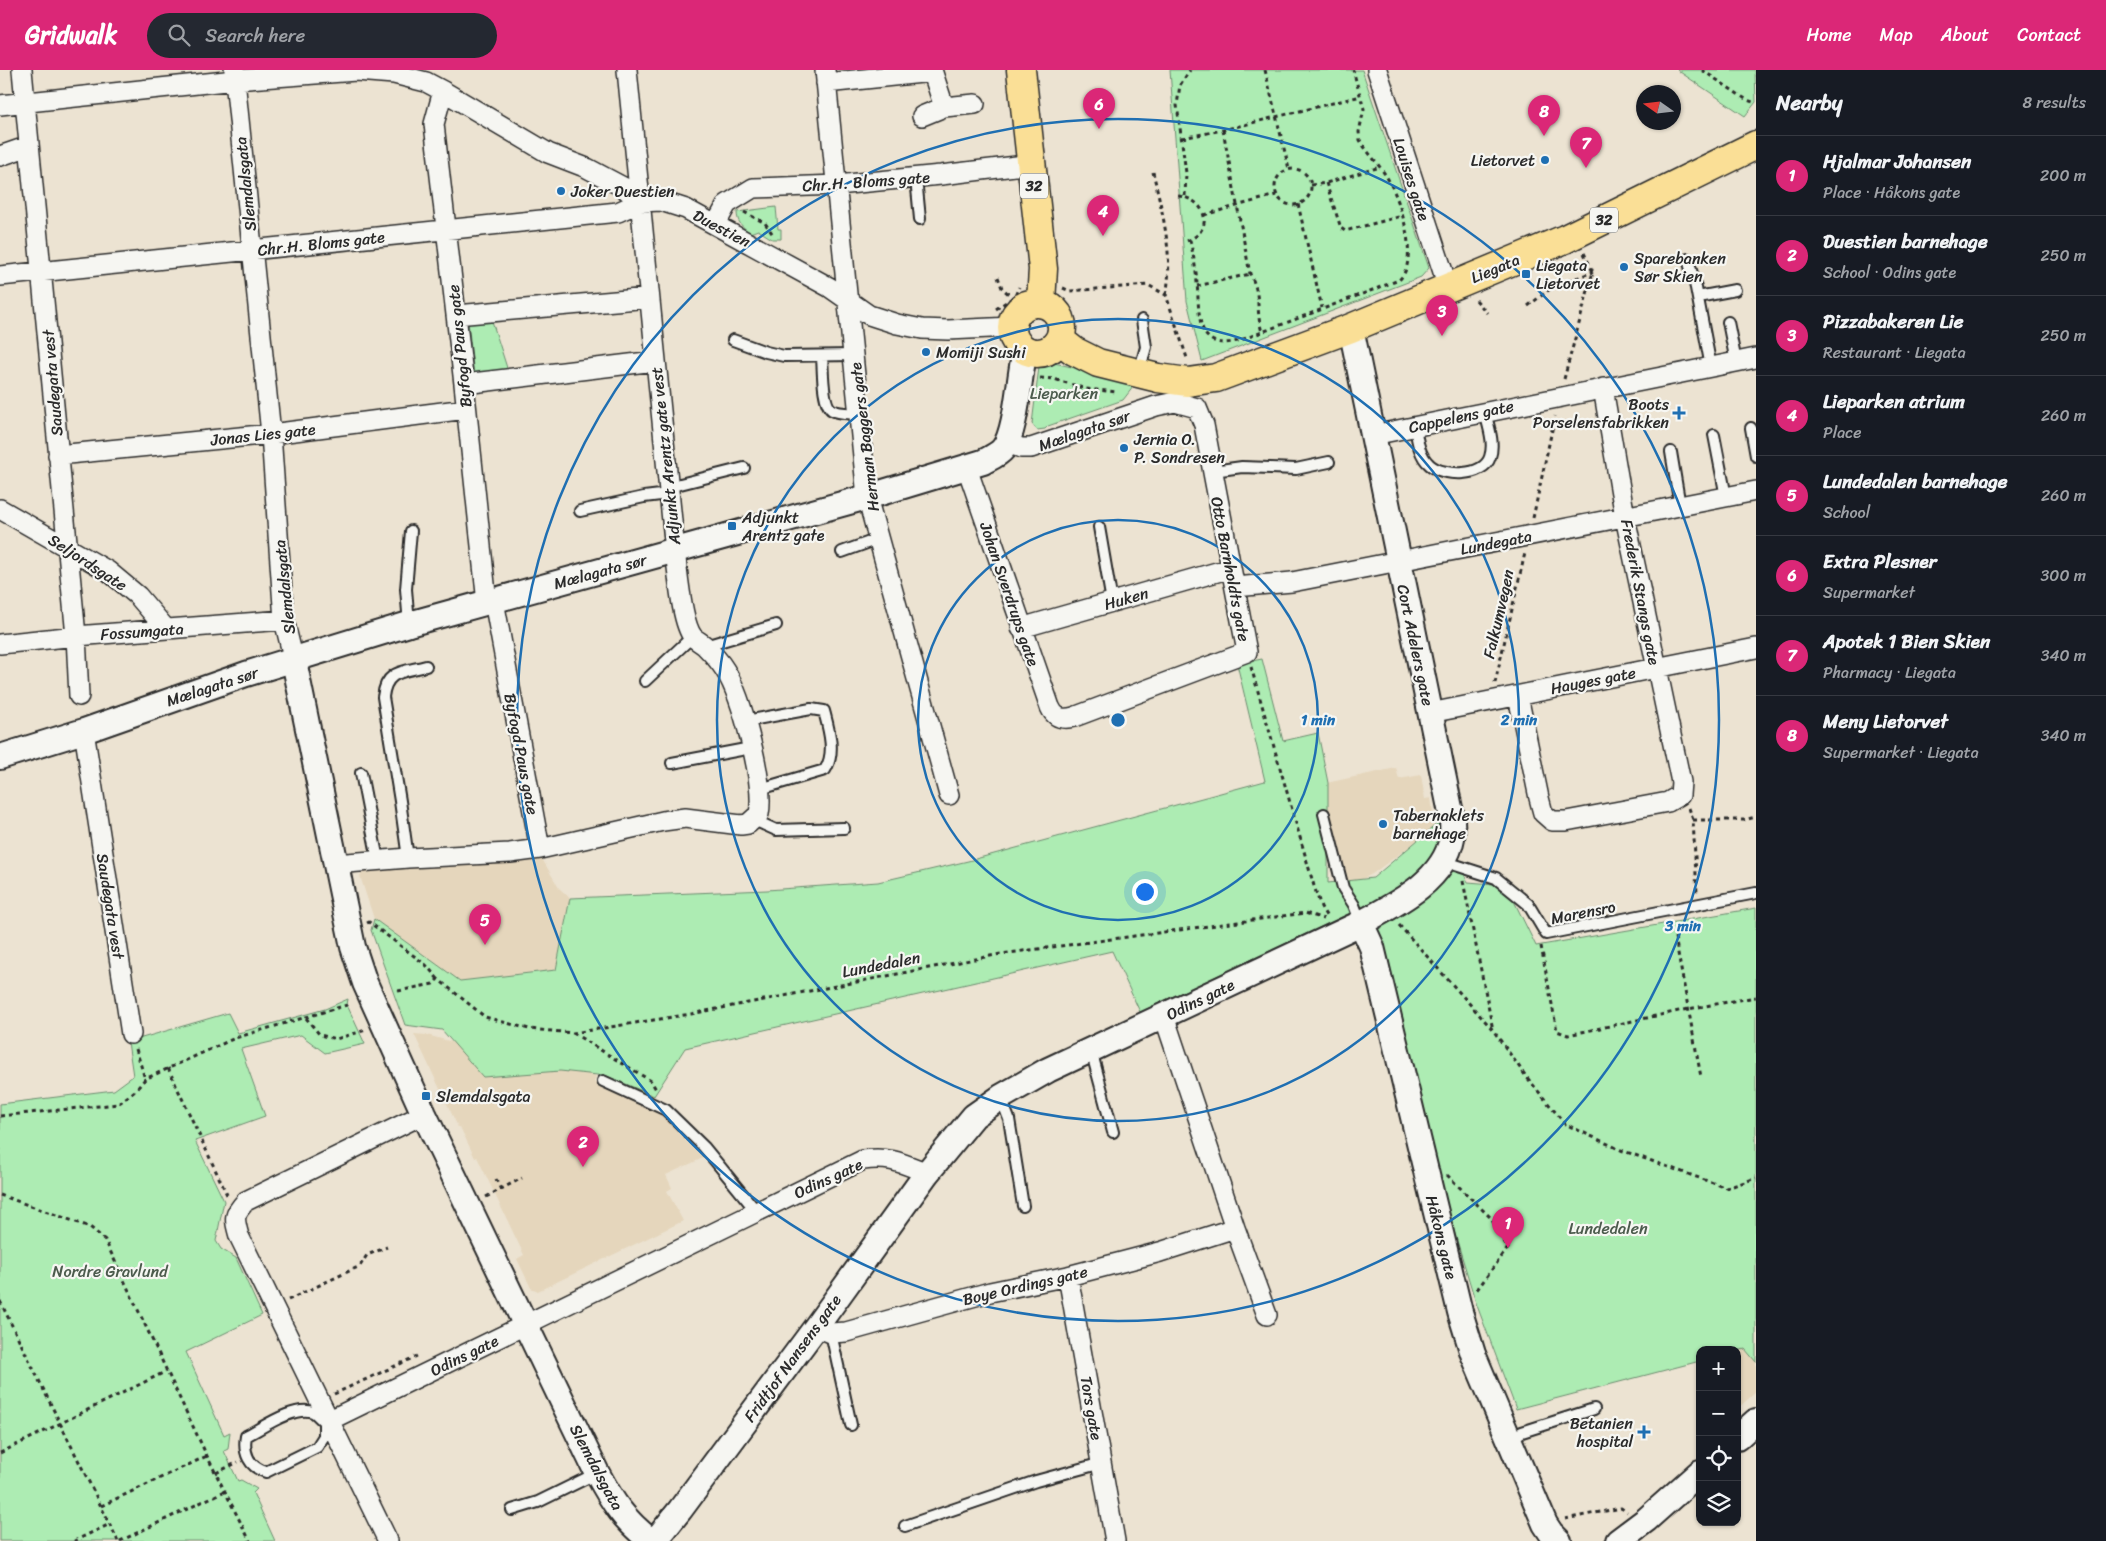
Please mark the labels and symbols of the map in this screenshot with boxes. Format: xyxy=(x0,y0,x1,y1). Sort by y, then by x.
north arrow xyxy=(1636,85,1681,130)
pin: 6 xyxy=(1083,88,1115,129)
pin: 8 xyxy=(1528,95,1560,136)
pin: 7 xyxy=(1570,127,1602,168)
street label: Louises gate xyxy=(1384,134,1439,225)
street label: Slemdalsgata xyxy=(226,135,265,233)
place label: Lietorvet xyxy=(1471,146,1535,175)
marker: Lietorvet xyxy=(1539,154,1551,166)
street label: Chr.H. Bloms gate xyxy=(801,163,931,200)
road number: 32 xyxy=(1020,174,1048,198)
place label: Joker Duestien xyxy=(570,177,675,206)
marker: Joker Duestien xyxy=(555,185,567,197)
pin: 4 xyxy=(1087,195,1119,236)
street label: Duestien xyxy=(688,201,756,256)
road number: 32 xyxy=(1590,208,1618,232)
street label: Chr.H. Bloms gate xyxy=(256,222,386,265)
place label: Sparebanken Sør Skien xyxy=(1634,244,1726,291)
street label: Liegata xyxy=(1466,245,1524,292)
place label: Liegata Lietorvet xyxy=(1536,251,1600,298)
marker: Sparebanken Sør Skien xyxy=(1618,261,1630,273)
marker: Liegata Lietorvet xyxy=(1520,268,1532,280)
street label: Byfogd Paus gate xyxy=(439,283,480,409)
pin: 3 xyxy=(1426,295,1458,336)
street label: Saudegata vest xyxy=(33,328,72,437)
place label: Momiji Sushi xyxy=(936,338,1026,367)
marker: Momiji Sushi xyxy=(920,346,932,358)
street label: Herman Baggers gate xyxy=(841,360,888,513)
street label: Adjunkt Arentz gate vest xyxy=(642,366,689,547)
park label: Lieparken xyxy=(1030,379,1099,408)
place label: Boots Porselensfabrikken xyxy=(1533,390,1670,437)
street label: Cappelens gate xyxy=(1406,391,1516,442)
street label: Mælagata sør xyxy=(1034,401,1135,460)
marker: Boots Porselensfabrikken xyxy=(1673,407,1685,419)
street label: Jonas Lies gate xyxy=(208,415,317,455)
place label: Jernia O. P. Sondresen xyxy=(1133,425,1225,472)
marker: Jernia O. P. Sondresen xyxy=(1118,442,1130,454)
street label: Otto Barnholdts gate xyxy=(1202,494,1259,644)
place label: Adjunkt Arentz gate xyxy=(741,503,825,550)
street label: Johan Sverdrups gate xyxy=(971,517,1048,671)
street label: Frederik Stangs gate xyxy=(1612,517,1669,668)
marker: Adjunkt Arentz gate xyxy=(726,520,738,532)
street label: Lundegata xyxy=(1458,521,1534,564)
street label: Seljordsgate xyxy=(42,526,133,599)
street label: Slemdalsgata xyxy=(265,538,304,636)
street label: Mælagata sør xyxy=(550,545,651,598)
street label: Falkumvegen xyxy=(1474,566,1523,662)
street label: Huken xyxy=(1100,578,1152,619)
street label: Cort Adelers gate xyxy=(1388,582,1443,709)
street label: Fossumgata xyxy=(99,614,185,649)
street label: Mælagata sør xyxy=(162,657,263,715)
street label: Hauges gate xyxy=(1548,658,1638,703)
street label: Byfogd Paus gate xyxy=(496,691,548,817)
text: 1 min xyxy=(1301,707,1336,733)
text: 2 min xyxy=(1500,707,1538,733)
centre of rings xyxy=(1109,711,1127,729)
place label: Tabernaklets barnehage xyxy=(1393,801,1485,848)
marker: Tabernaklets barnehage xyxy=(1377,818,1389,830)
street label: Saudegata vest xyxy=(88,851,133,961)
your location xyxy=(1132,879,1158,905)
street label: Marensro xyxy=(1548,892,1618,933)
pin: 5 xyxy=(469,904,501,945)
text: 3 min xyxy=(1664,913,1702,939)
street label: Lundedalen xyxy=(839,943,923,986)
street label: Odins gate xyxy=(1161,970,1240,1029)
place label: Slemdalsgata xyxy=(436,1082,531,1111)
marker: Slemdalsgata xyxy=(420,1090,432,1102)
pin: 2 xyxy=(567,1126,599,1167)
street label: Odins gate xyxy=(789,1150,868,1207)
street label: Håkons gate xyxy=(1417,1192,1466,1283)
pin: 1 xyxy=(1492,1207,1524,1248)
park label: Lundedalen xyxy=(1568,1214,1648,1243)
park label: Nordre Gravlund xyxy=(52,1257,169,1286)
street label: Boye Ordings gate xyxy=(960,1257,1090,1314)
street label: Fridtjof Nansens gate xyxy=(736,1288,849,1429)
street label: Odins gate xyxy=(425,1326,504,1385)
street label: Tors gate xyxy=(1072,1374,1111,1443)
place label: Betanien hospital xyxy=(1570,1409,1633,1456)
street label: Slemdalsgata xyxy=(562,1419,632,1516)
marker: Betanien hospital xyxy=(1637,1425,1651,1439)

